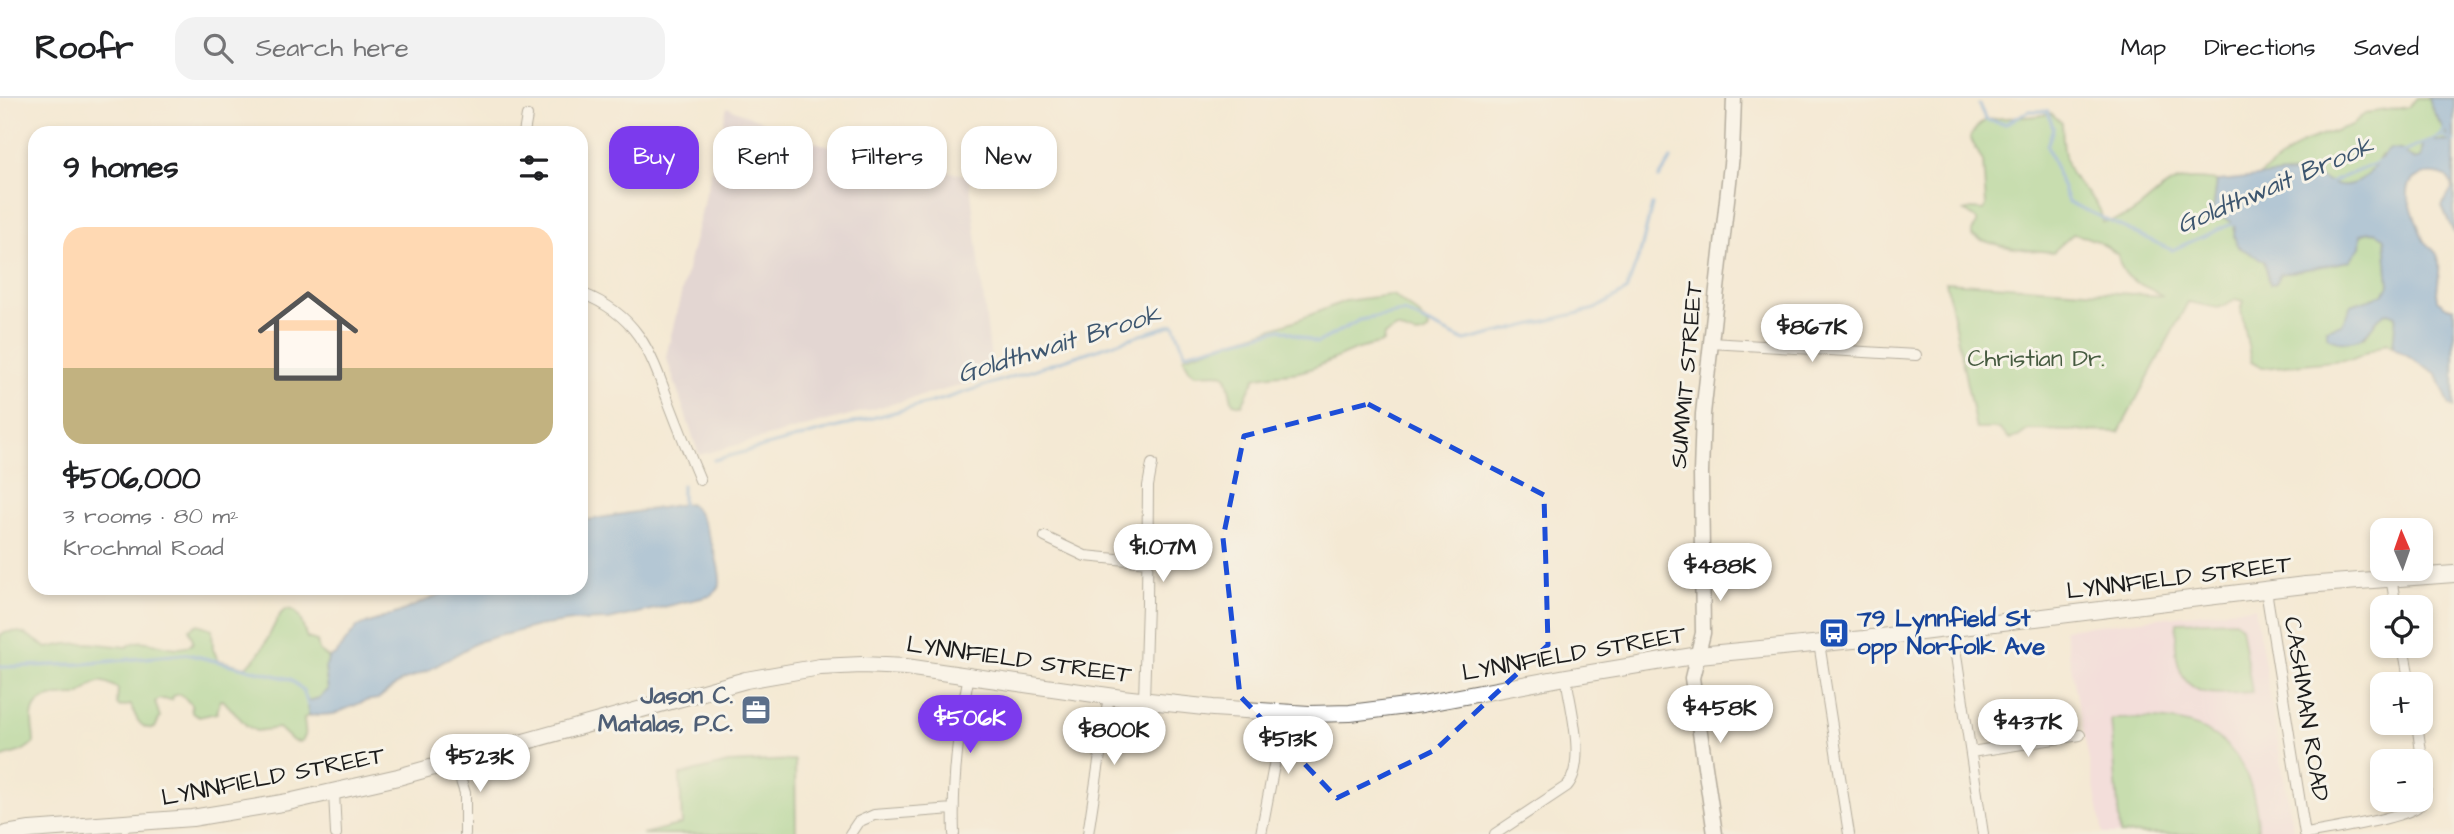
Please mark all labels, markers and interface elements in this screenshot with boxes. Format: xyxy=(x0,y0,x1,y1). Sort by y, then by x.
search box xyxy=(175,17,665,80)
text: Roofr xyxy=(35,25,133,71)
icon: search xyxy=(199,29,237,67)
text: Search here xyxy=(255,30,409,66)
text: Map xyxy=(2121,31,2166,65)
text: Directions xyxy=(2204,31,2316,65)
text: Saved xyxy=(2354,31,2419,65)
chip: Buy xyxy=(609,126,699,189)
chip: Rent xyxy=(713,126,813,189)
chip: Filters xyxy=(827,126,947,189)
chip: New xyxy=(961,126,1057,189)
water label: Goldthwait Brook xyxy=(2171,127,2380,243)
text: 9 homes xyxy=(63,147,178,189)
icon: filters xyxy=(515,149,553,187)
icon: home xyxy=(245,273,371,399)
street label: SUMMIT STREET xyxy=(1662,280,1712,470)
water label: Goldthwait Brook xyxy=(953,296,1166,392)
pin: $867K xyxy=(1763,304,1861,364)
text: $867K xyxy=(1777,311,1847,343)
park label: Christian Dr. xyxy=(1967,342,2105,376)
text: $506,000 xyxy=(63,458,201,500)
text: 3 rooms · 80 m² xyxy=(63,500,239,532)
north arrow xyxy=(2370,518,2432,581)
map controls xyxy=(2370,518,2433,812)
pin: $1.07M xyxy=(1106,524,1220,584)
text: $1.07M xyxy=(1130,531,1196,563)
text: Krochmal Road xyxy=(63,532,224,564)
pin: $488K xyxy=(1671,544,1769,603)
street label: LYNNFIELD STREET xyxy=(2064,547,2294,609)
text: $488K xyxy=(1684,550,1756,582)
button: locate xyxy=(2370,595,2433,658)
place label: 79 Lynnfield St opp Norfolk Ave xyxy=(1856,602,2045,664)
street label: CASHMAN ROAD xyxy=(2275,614,2337,804)
bus stop icon: 79 Lynnfield St opp Norfolk Ave xyxy=(1817,616,1851,650)
street label: LYNNFIELD STREET xyxy=(1459,618,1689,690)
street label: LYNNFIELD STREET xyxy=(904,627,1134,693)
button: + xyxy=(2370,672,2433,735)
place label: Jason C. Matalas, P.C. xyxy=(598,679,733,741)
pin: $458K xyxy=(1671,686,1769,745)
text: $458K xyxy=(1683,692,1757,724)
office icon: Jason C. Matalas, P.C. xyxy=(739,693,773,727)
pin: $506K xyxy=(921,696,1019,755)
pin: $437K xyxy=(1979,700,2077,759)
text: $506K xyxy=(934,702,1006,734)
text: $437K xyxy=(1994,706,2062,738)
pin: $800K xyxy=(1065,708,1163,767)
text: $800K xyxy=(1079,714,1149,746)
pin: $513K xyxy=(1239,716,1337,776)
text: $513K xyxy=(1259,723,1317,755)
pin: $523K xyxy=(431,734,529,794)
street label: LYNNFIELD STREET xyxy=(159,739,388,815)
text: $523K xyxy=(446,741,514,773)
button: − xyxy=(2370,749,2433,812)

